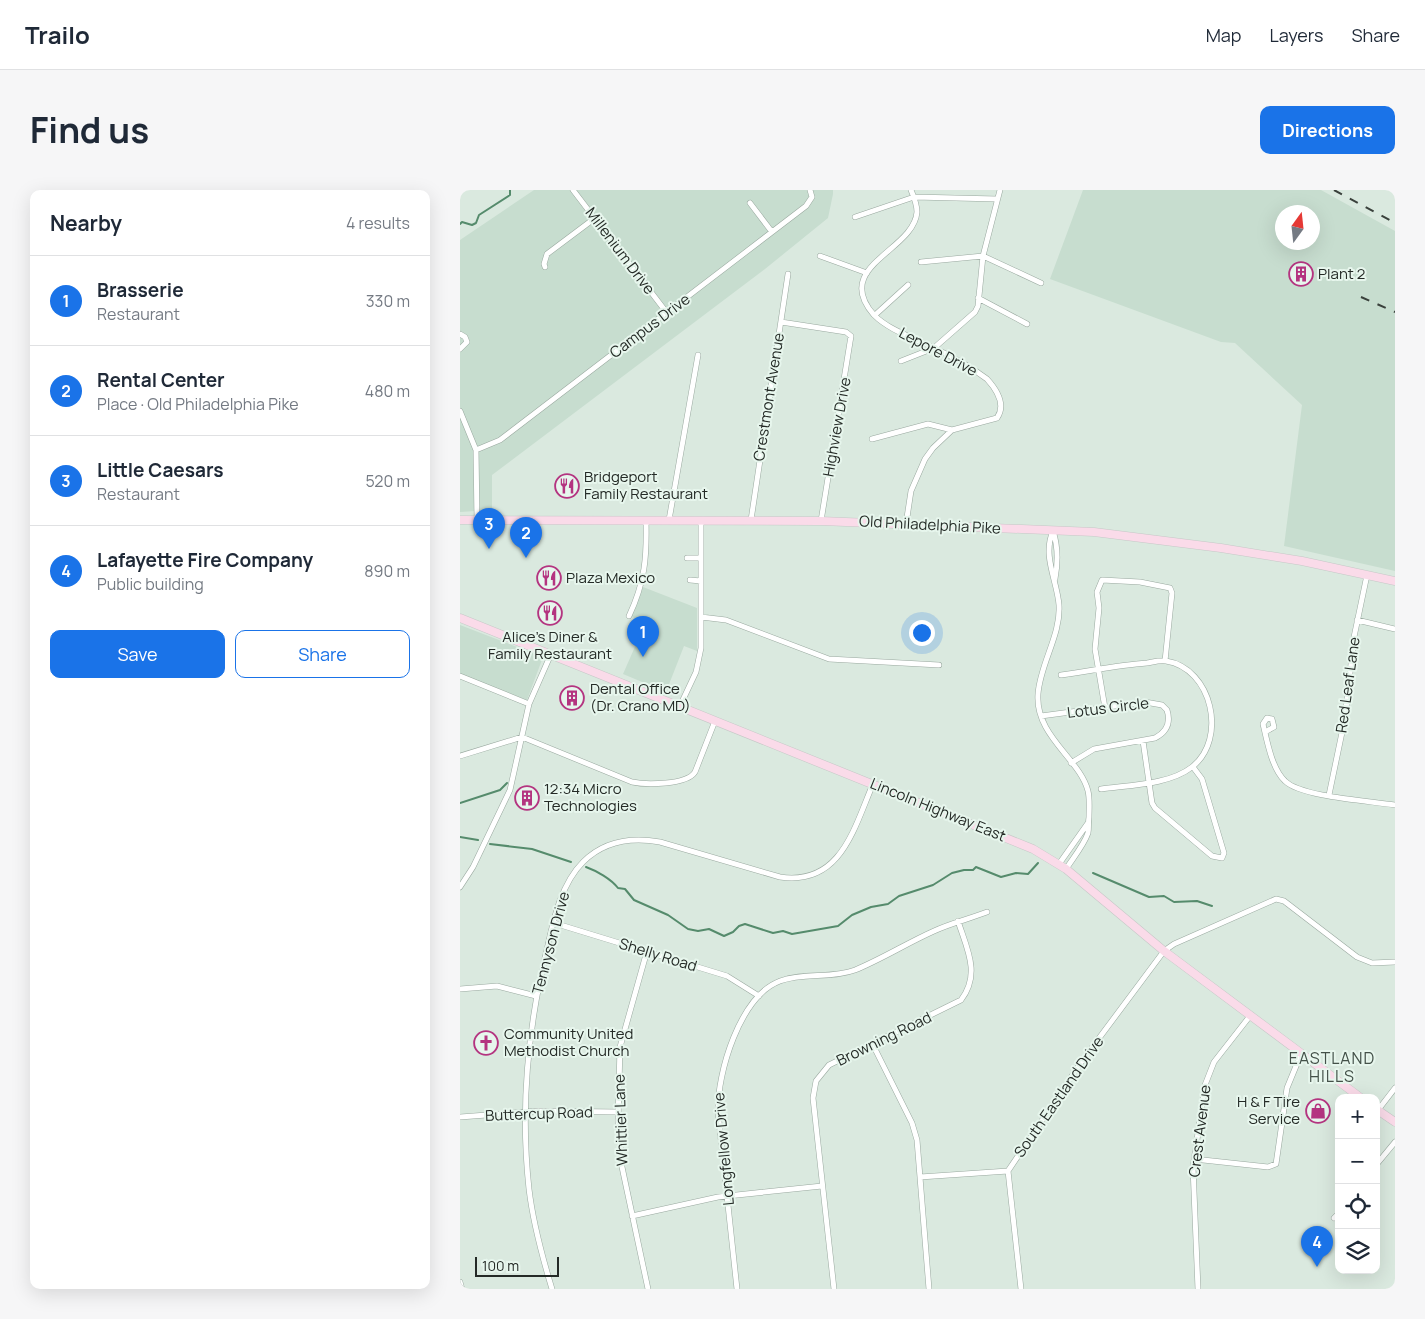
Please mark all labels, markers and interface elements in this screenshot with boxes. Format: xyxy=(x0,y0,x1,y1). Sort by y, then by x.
text: Trailo xyxy=(25,18,90,51)
text: Map xyxy=(1206,23,1241,47)
text: Layers xyxy=(1269,23,1323,47)
text: Share xyxy=(1351,23,1400,47)
text: Find us xyxy=(30,106,149,154)
button: Directions xyxy=(1260,106,1395,154)
street label: Millenium Drive xyxy=(581,203,660,299)
north arrow xyxy=(1275,205,1320,250)
text: Nearby xyxy=(50,209,122,237)
text: 4 results xyxy=(346,212,410,234)
building icon: Plant 2 xyxy=(1288,261,1314,287)
place label: Plant 2 xyxy=(1318,263,1365,284)
text: Brasserie xyxy=(97,277,184,303)
street label: Campus Drive xyxy=(605,288,694,363)
text: 1 xyxy=(62,290,70,312)
text: 330 m xyxy=(366,290,410,312)
text: Restaurant xyxy=(97,303,180,325)
street label: Lepore Drive xyxy=(895,322,981,381)
street label: Crestmont Avenue xyxy=(748,331,789,462)
text: Rental Center xyxy=(97,367,225,393)
street label: Highview Drive xyxy=(817,375,856,478)
text: 2 xyxy=(61,380,71,402)
text: 480 m xyxy=(365,380,410,402)
text: Place · Old Philadelphia Pike xyxy=(97,393,299,415)
text: Little Caesars xyxy=(97,457,224,483)
place label: Bridgeport Family Restaurant xyxy=(584,466,708,504)
text: 3 xyxy=(61,470,71,492)
text: 520 m xyxy=(366,470,410,492)
restaurant icon: Bridgeport Family Restaurant xyxy=(554,473,580,499)
text: Restaurant xyxy=(97,483,180,505)
pin: 3 xyxy=(473,508,505,549)
street label: Old Philadelphia Pike xyxy=(859,510,1002,539)
pin: 2 xyxy=(510,517,542,558)
text: Lafayette Fire Company xyxy=(97,547,313,573)
text: 4 xyxy=(61,560,71,582)
text: 890 m xyxy=(364,560,410,582)
restaurant icon: Plaza Mexico xyxy=(536,565,562,591)
place label: Plaza Mexico xyxy=(566,567,655,588)
text: Public building xyxy=(97,573,204,595)
restaurant icon: Alice's Diner & Family Restaurant xyxy=(537,600,563,626)
pin: 1 xyxy=(627,616,659,657)
your location xyxy=(909,620,935,646)
place label: Alice's Diner & Family Restaurant xyxy=(488,626,612,664)
button: Save xyxy=(50,630,225,678)
button: Share xyxy=(235,630,410,678)
street label: Red Leaf Lane xyxy=(1330,635,1365,734)
place label: Dental Office (Dr. Crano MD) xyxy=(590,678,691,716)
building icon: Dental Office (Dr. Crano MD) xyxy=(559,685,585,711)
street label: Lotus Circle xyxy=(1066,692,1150,723)
street label: Lincoln Highway East xyxy=(867,773,1009,846)
place label: 12:34 Micro Technologies xyxy=(544,778,637,816)
building icon: 12:34 Micro Technologies xyxy=(514,785,540,811)
street label: Tennyson Drive xyxy=(527,889,574,997)
street label: Shelly Road xyxy=(617,933,700,976)
street label: Browning Road xyxy=(833,1006,935,1071)
place label: Community United Methodist Church xyxy=(504,1023,633,1061)
church icon: Community United Methodist Church xyxy=(473,1030,499,1056)
street label: South Eastland Drive xyxy=(1009,1032,1108,1161)
district label: EASTLAND HILLS xyxy=(1289,1047,1375,1087)
street label: Whittier Lane xyxy=(608,1074,633,1166)
street label: Crest Avenue xyxy=(1183,1083,1216,1178)
street label: Longfellow Drive xyxy=(708,1091,739,1206)
place label: H & F Tire Service xyxy=(1237,1091,1300,1129)
map controls xyxy=(1335,1094,1380,1274)
button: + xyxy=(1335,1094,1380,1139)
shop icon: H & F Tire Service xyxy=(1305,1098,1331,1124)
street label: Buttercup Road xyxy=(485,1101,593,1126)
button: − xyxy=(1335,1139,1380,1184)
button: locate xyxy=(1335,1184,1380,1229)
pin: 4 xyxy=(1301,1226,1333,1267)
button: layers xyxy=(1335,1229,1380,1274)
scale bar xyxy=(475,1254,559,1277)
text: 100 m xyxy=(482,1256,519,1275)

